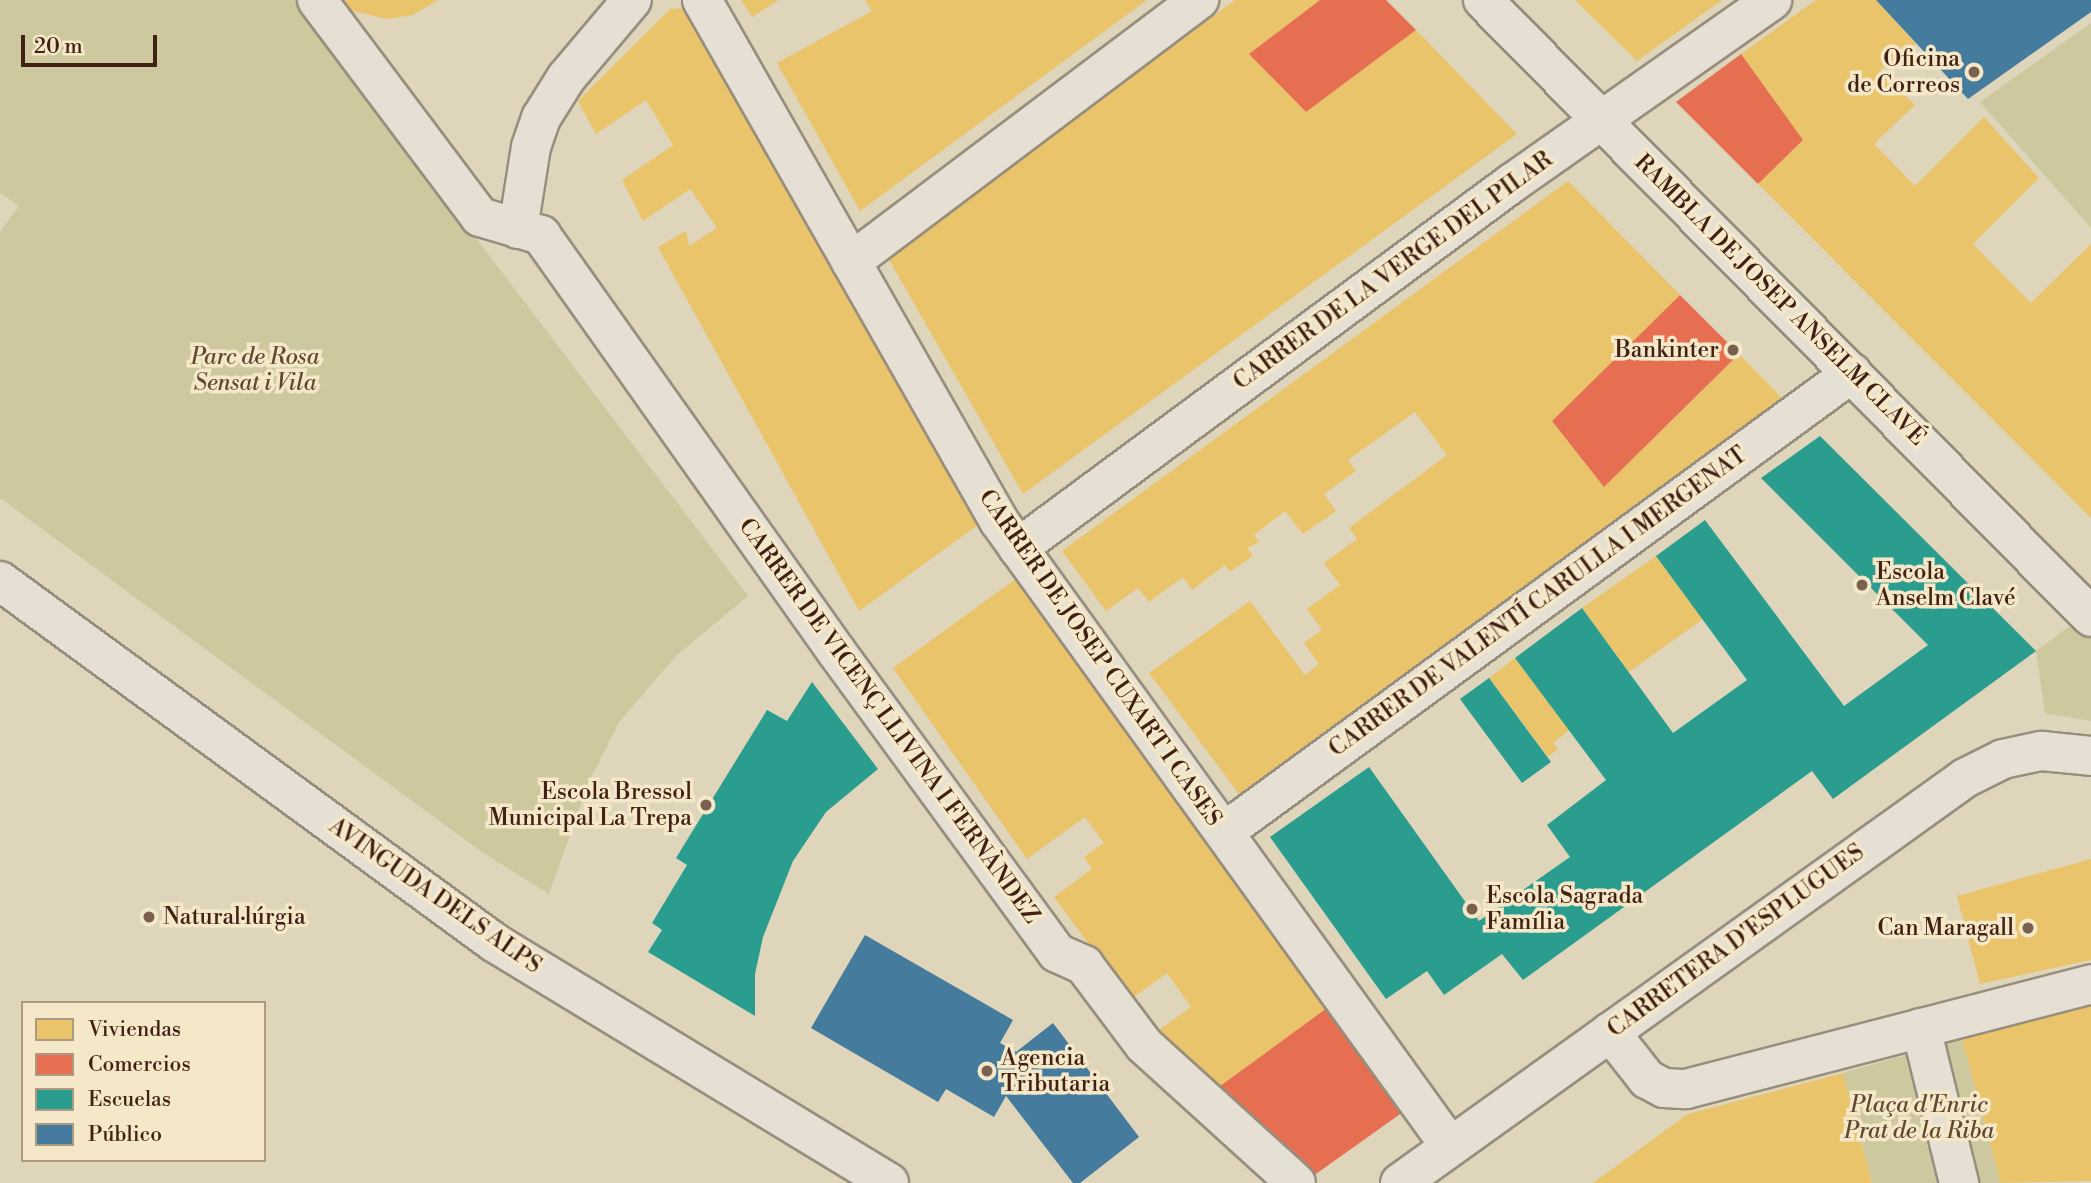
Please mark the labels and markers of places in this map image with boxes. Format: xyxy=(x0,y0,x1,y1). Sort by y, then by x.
place label: Oficina de Correos xyxy=(1847,45,1960,99)
marker: Oficina de Correos xyxy=(1966,64,1982,80)
place label: Bankinter xyxy=(1615,336,1719,364)
marker: Bankinter xyxy=(1725,342,1741,358)
place label: Escola Anselm Clavé xyxy=(1876,558,2016,612)
marker: Escola Anselm Clavé xyxy=(1854,577,1870,593)
place label: Escola Bressol Municipal La Trepa xyxy=(488,778,692,832)
marker: Escola Bressol Municipal La Trepa xyxy=(698,797,714,813)
place label: Escola Sagrada Família xyxy=(1486,882,1643,936)
marker: Escola Sagrada Família xyxy=(1464,901,1480,917)
place label: Natural·lúrgia xyxy=(163,903,306,931)
marker: Natural·lúrgia xyxy=(141,909,157,925)
place label: Can Maragall xyxy=(1877,914,2014,942)
marker: Can Maragall xyxy=(2020,920,2036,936)
place label: Agencia Tributaria xyxy=(1001,1044,1110,1098)
marker: Agencia Tributaria xyxy=(979,1063,995,1079)

